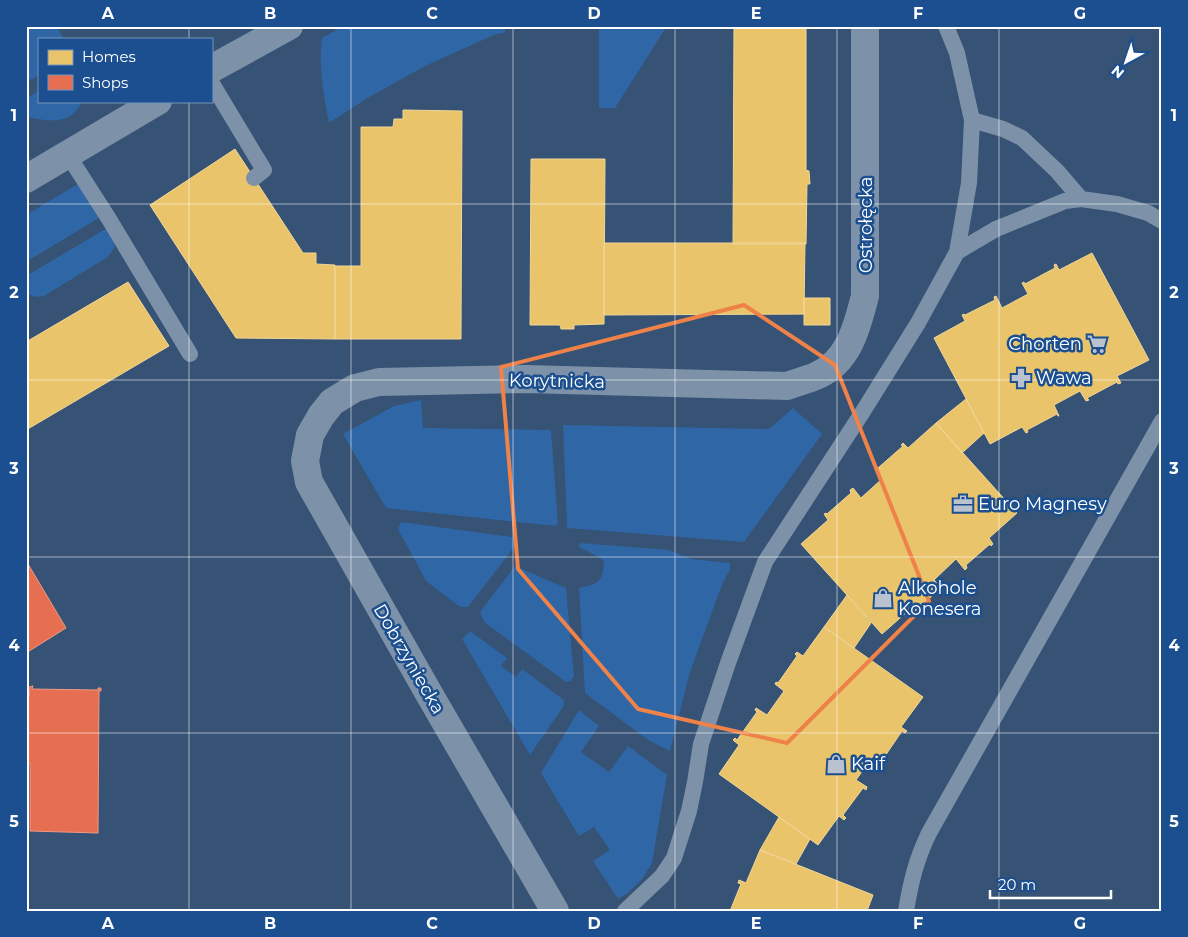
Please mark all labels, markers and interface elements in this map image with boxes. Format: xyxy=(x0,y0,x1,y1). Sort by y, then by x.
text: A xyxy=(101,4,115,23)
text: B xyxy=(264,4,276,23)
text: C xyxy=(426,4,438,23)
text: D xyxy=(587,4,601,23)
text: E xyxy=(751,4,761,23)
text: F xyxy=(913,4,923,23)
text: G xyxy=(1074,4,1086,23)
legend xyxy=(38,38,212,102)
north arrow xyxy=(1100,38,1150,88)
text: Homes xyxy=(82,47,136,66)
text: N xyxy=(1108,61,1128,82)
text: Shops xyxy=(82,73,128,92)
text: 1 xyxy=(11,106,17,125)
text: 1 xyxy=(1171,106,1177,125)
street label: Ostrołęcka xyxy=(855,177,877,273)
text: 2 xyxy=(9,283,19,302)
text: 2 xyxy=(1169,283,1179,302)
place label: Chorten xyxy=(1008,333,1082,355)
supermarket icon: Chorten xyxy=(1086,333,1108,355)
pharmacy icon: Wawa xyxy=(1010,367,1032,389)
place label: Wawa xyxy=(1036,367,1092,389)
street label: Korytnicka xyxy=(509,369,605,393)
text: 3 xyxy=(8,459,19,478)
text: 3 xyxy=(1168,459,1179,478)
office icon: Euro Magnesy xyxy=(952,493,974,515)
place label: Euro Magnesy xyxy=(978,493,1107,515)
place label: Alkohole Konesera xyxy=(898,577,981,620)
shop icon: Alkohole Konesera xyxy=(872,587,894,609)
street label: Dobrzyniecka xyxy=(369,600,449,718)
text: 4 xyxy=(8,636,20,655)
text: 4 xyxy=(1168,636,1180,655)
shop icon: Kaif xyxy=(825,753,847,775)
place label: Kaif xyxy=(851,753,886,775)
text: 5 xyxy=(9,812,19,831)
text: 5 xyxy=(1169,812,1179,831)
scale bar xyxy=(990,867,1112,899)
text: 20 m xyxy=(998,875,1036,894)
text: A xyxy=(101,914,115,933)
text: B xyxy=(264,914,276,933)
text: C xyxy=(426,914,438,933)
text: D xyxy=(587,914,601,933)
text: E xyxy=(751,914,761,933)
text: F xyxy=(913,914,923,933)
text: G xyxy=(1074,914,1086,933)

